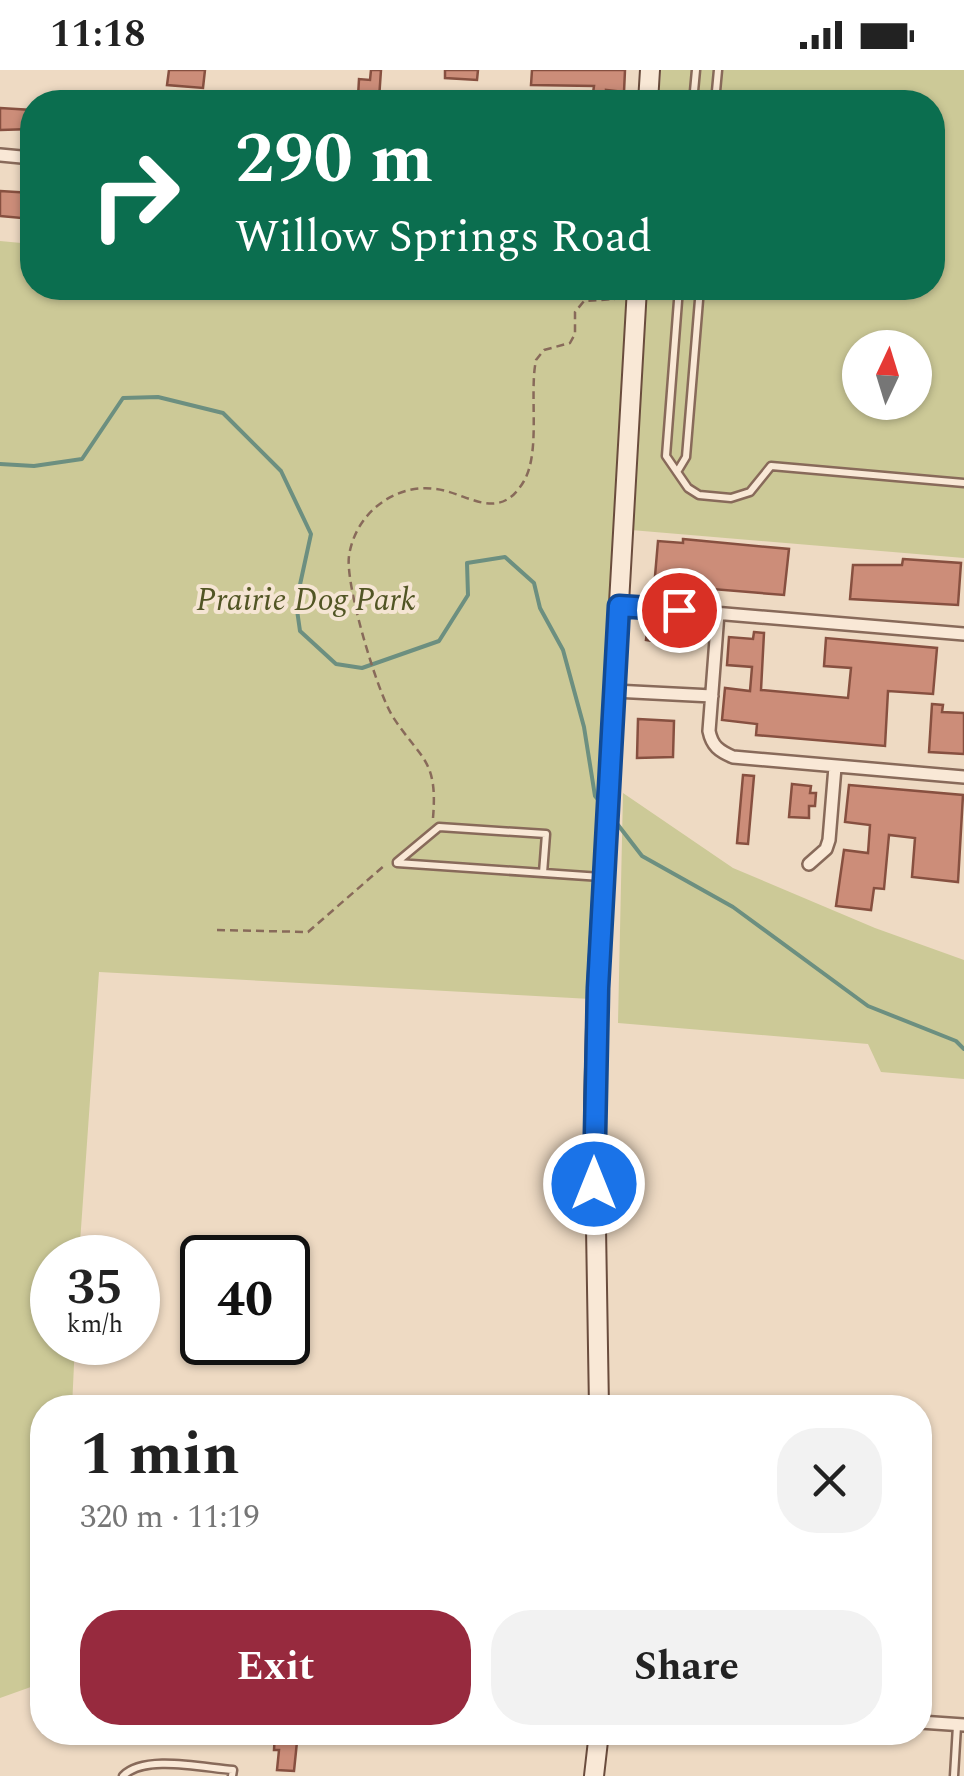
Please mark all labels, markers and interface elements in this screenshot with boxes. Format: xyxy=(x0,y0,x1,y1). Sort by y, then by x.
text: 11:18 xyxy=(50,6,145,64)
text: 290 m xyxy=(235,107,433,213)
icon: right xyxy=(70,130,200,260)
text: Willow Springs Road xyxy=(235,203,652,272)
north arrow xyxy=(842,330,932,420)
map controls xyxy=(842,330,932,420)
pin xyxy=(637,568,722,653)
park label: Prairie Dog Park xyxy=(196,576,416,625)
icon: arrive xyxy=(652,583,707,638)
position arrow xyxy=(542,1132,646,1236)
speed limit sign: 40 xyxy=(180,1235,310,1365)
text: 35 xyxy=(67,1250,123,1326)
text: km/h xyxy=(67,1306,123,1344)
text: 1 min xyxy=(80,1409,240,1501)
button: close xyxy=(777,1428,882,1533)
text: 320 m · 11:19 xyxy=(80,1493,260,1542)
button: Exit xyxy=(80,1610,471,1725)
button: Share xyxy=(491,1610,882,1725)

